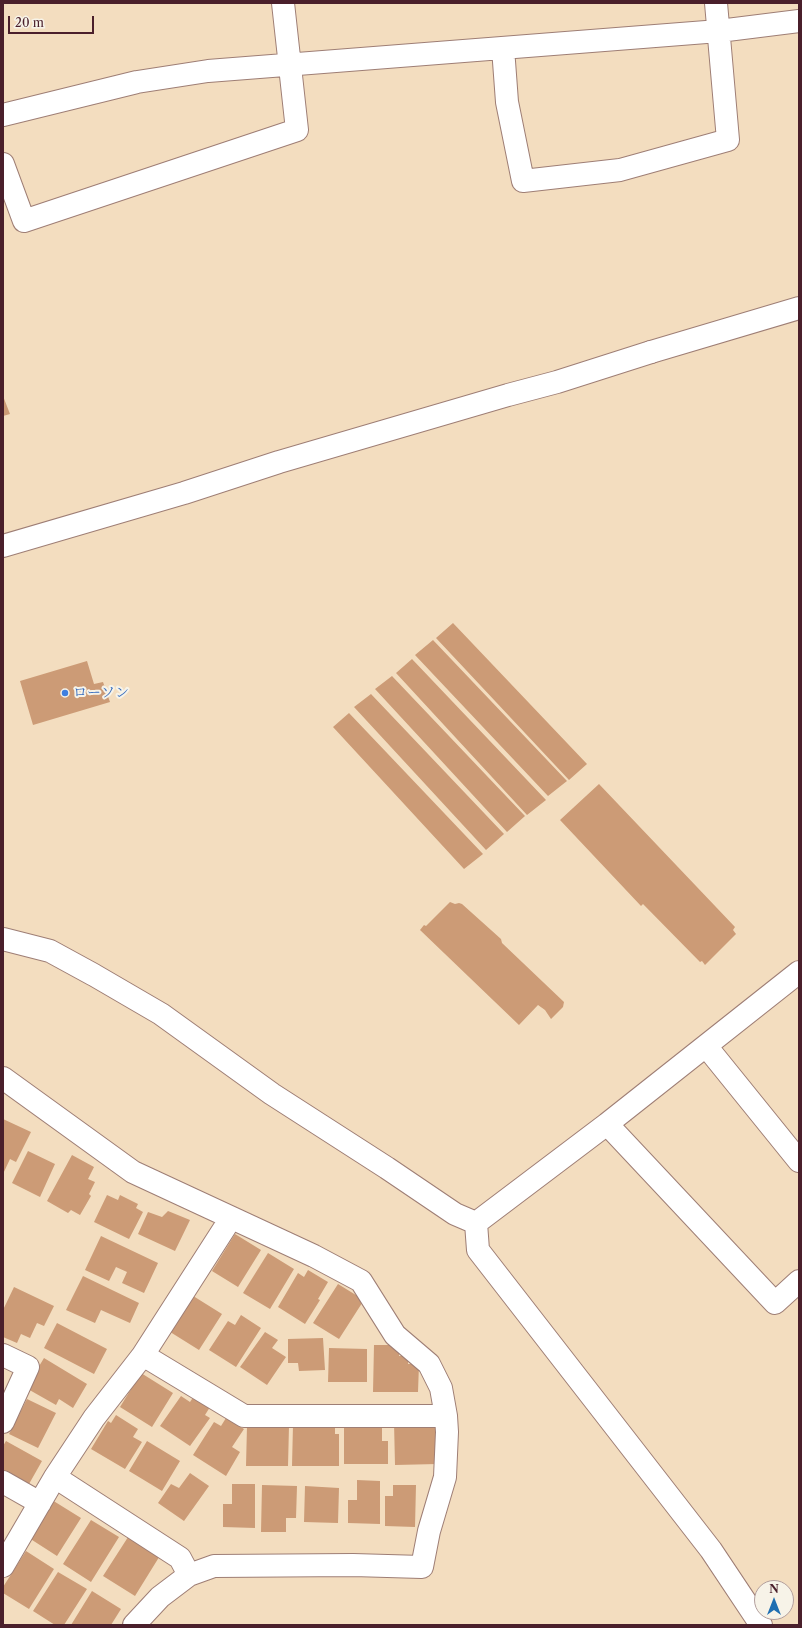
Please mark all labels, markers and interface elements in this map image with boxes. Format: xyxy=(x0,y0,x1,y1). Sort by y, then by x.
scale bar xyxy=(10,8,96,34)
text: 20 m xyxy=(15,15,44,30)
place label: ローソン xyxy=(73,685,129,701)
marker: ローソン xyxy=(60,688,70,698)
north arrow xyxy=(754,1580,794,1620)
text: N xyxy=(769,1582,779,1596)

